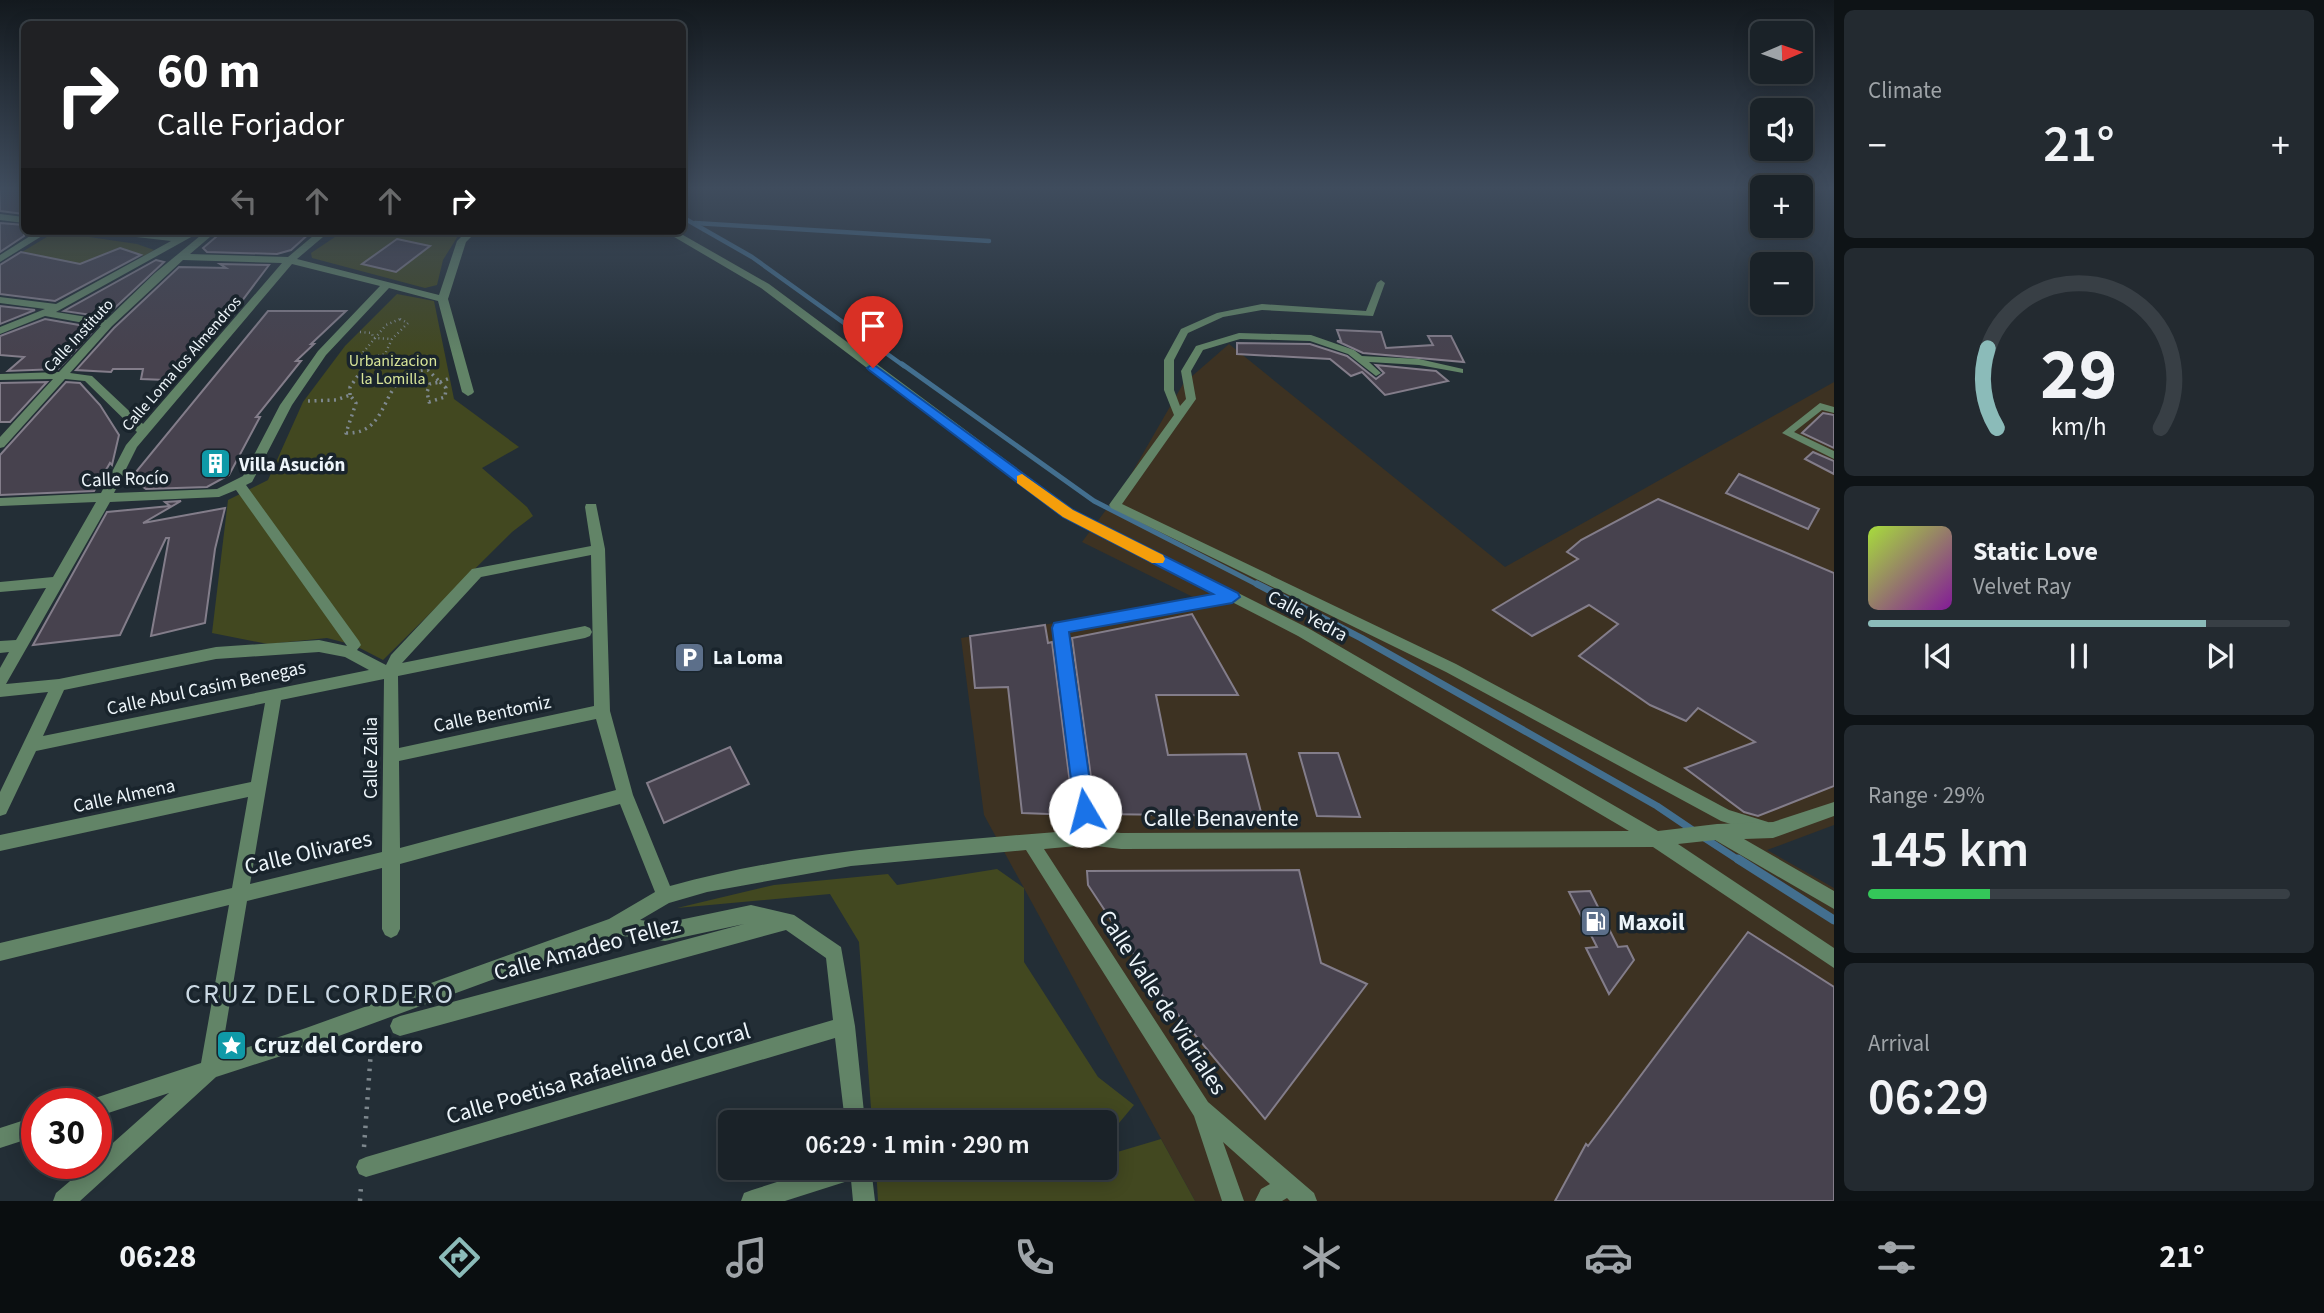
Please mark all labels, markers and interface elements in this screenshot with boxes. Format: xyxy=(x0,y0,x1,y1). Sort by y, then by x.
north arrow xyxy=(1750,21,1813,84)
map controls xyxy=(1750,21,1813,315)
text: 60 m xyxy=(157,37,261,107)
icon: right xyxy=(42,49,133,140)
text: Climate xyxy=(1868,74,1942,107)
button: sound xyxy=(1750,98,1813,161)
text: Calle Forjador xyxy=(157,102,344,148)
text: 21° xyxy=(2043,108,2115,182)
text: − xyxy=(1868,119,1887,173)
text: + xyxy=(2271,119,2290,173)
button: + xyxy=(1750,175,1813,238)
icon: left xyxy=(225,182,263,220)
icon: ahead xyxy=(298,182,336,220)
icon: ahead xyxy=(371,182,409,220)
icon: right xyxy=(444,182,482,220)
button: − xyxy=(1750,252,1813,315)
street label: Calle Loma los Almendros xyxy=(117,291,247,436)
street label: Calle Instituto xyxy=(39,294,119,377)
pin xyxy=(843,296,903,368)
icon: arrive xyxy=(854,307,892,345)
text: 29 xyxy=(2041,324,2117,428)
park label: Urbanizacion la Lomilla xyxy=(349,350,437,390)
text: km/h xyxy=(2051,409,2107,445)
building icon: Villa Asución xyxy=(199,447,233,481)
place label: Villa Asución xyxy=(238,452,345,479)
street label: Calle Rocío xyxy=(81,464,169,495)
text: Static Love xyxy=(1973,533,2098,570)
text: Velvet Ray xyxy=(1973,570,2071,603)
street label: Calle Yedra xyxy=(1262,584,1352,649)
icon: previous xyxy=(1919,637,1957,675)
icon: pause xyxy=(2060,637,2098,675)
icon: next xyxy=(2201,637,2239,675)
parking icon: La Loma xyxy=(673,640,707,674)
place label: La Loma xyxy=(713,645,783,672)
street label: Calle Abul Casim Benegas xyxy=(104,654,308,723)
street label: Calle Bentomiz xyxy=(431,689,553,740)
street label: Calle Zalia xyxy=(358,717,385,799)
street label: Calle Almena xyxy=(71,772,178,820)
position arrow xyxy=(1048,774,1122,848)
text: Range · 29% xyxy=(1868,779,1985,812)
street label: Calle Benavente xyxy=(1143,802,1299,835)
text: 145 km xyxy=(1868,813,2029,887)
street label: Calle Olivares xyxy=(241,822,375,883)
street label: Calle Valle de Vidriales xyxy=(1090,903,1235,1101)
fuel station icon: Maxoil xyxy=(1578,905,1612,939)
place label: Maxoil xyxy=(1618,906,1685,939)
street label: Calle Amadeo Tellez xyxy=(490,908,684,989)
district label: CRUZ DEL CORDERO xyxy=(185,974,455,1014)
street label: Calle Poetisa Rafaelina del Corral xyxy=(442,1014,754,1133)
text: Arrival xyxy=(1868,1027,1930,1060)
place icon: Cruz del Cordero xyxy=(214,1028,248,1062)
place label: Cruz del Cordero xyxy=(254,1029,423,1062)
text: 06:29 xyxy=(1868,1061,1989,1135)
speed limit sign: 30 xyxy=(21,1088,112,1179)
text: 06:29 · 1 min · 290 m xyxy=(805,1126,1030,1163)
icon: directions xyxy=(435,1233,484,1282)
icon: music xyxy=(722,1233,771,1282)
icon: phone xyxy=(1010,1233,1059,1282)
icon: climate xyxy=(1297,1233,1346,1282)
icon: car xyxy=(1584,1233,1633,1282)
icon: filters xyxy=(1872,1233,1921,1282)
text: 06:28 xyxy=(119,1234,196,1280)
text: 21° xyxy=(2159,1234,2205,1280)

